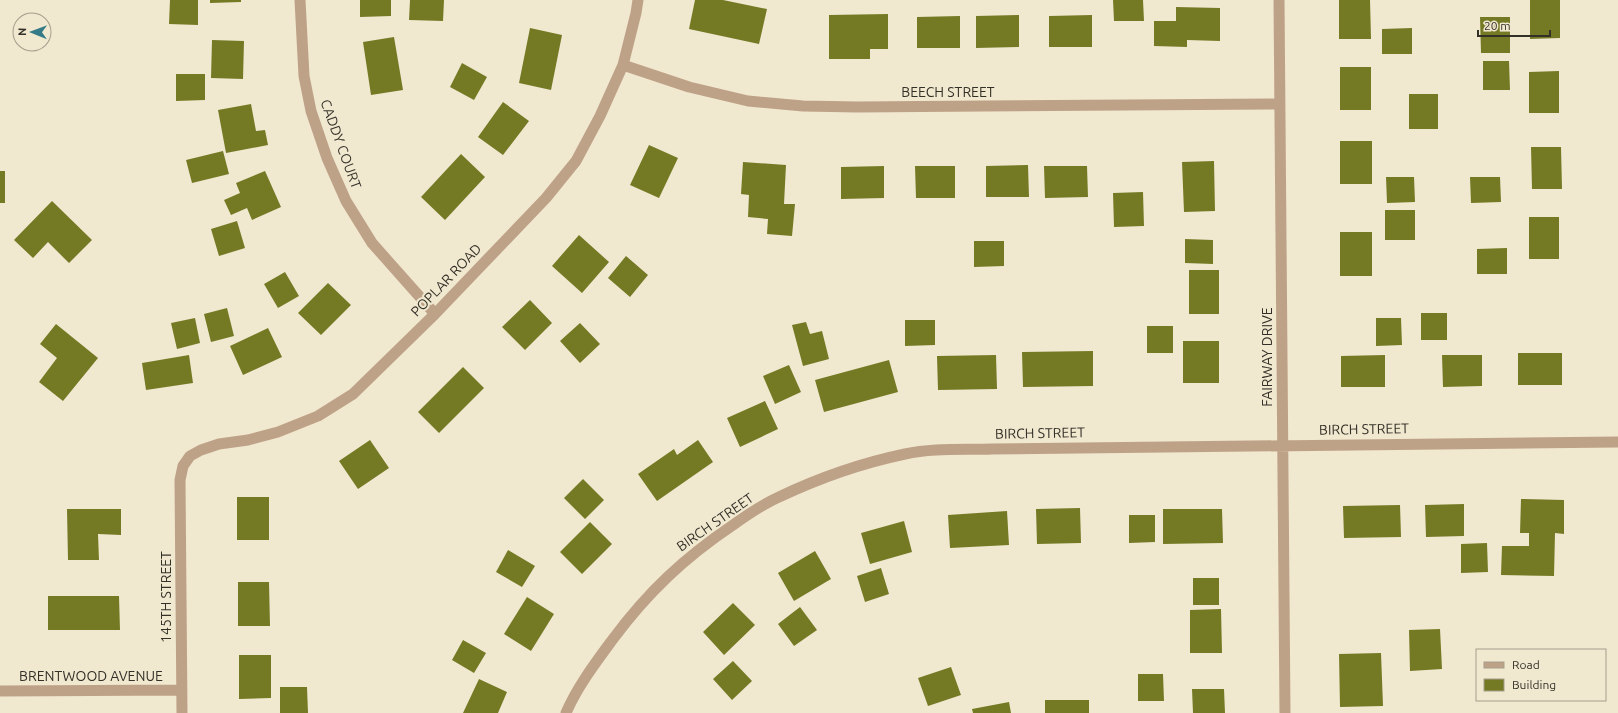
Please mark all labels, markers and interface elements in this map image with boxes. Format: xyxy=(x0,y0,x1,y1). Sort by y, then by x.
north arrow xyxy=(12,12,52,52)
scale bar xyxy=(1478,12,1550,38)
text: 20 m xyxy=(1484,19,1511,32)
text: N xyxy=(16,28,28,36)
street label: BEECH STREET xyxy=(901,84,995,100)
street label: CADDY COURT xyxy=(317,97,365,191)
street label: POPLAR ROAD xyxy=(407,240,485,320)
street label: FAIRWAY DRIVE xyxy=(1259,307,1275,407)
street label: BIRCH STREET xyxy=(1319,420,1409,438)
street label: BIRCH STREET xyxy=(995,424,1085,442)
street label: BIRCH STREET xyxy=(674,490,757,554)
street label: 145TH STREET xyxy=(158,551,174,643)
legend xyxy=(1476,649,1606,701)
text: Road xyxy=(1512,658,1540,671)
street label: BRENTWOOD AVENUE xyxy=(19,668,163,684)
text: Building xyxy=(1512,678,1556,691)

